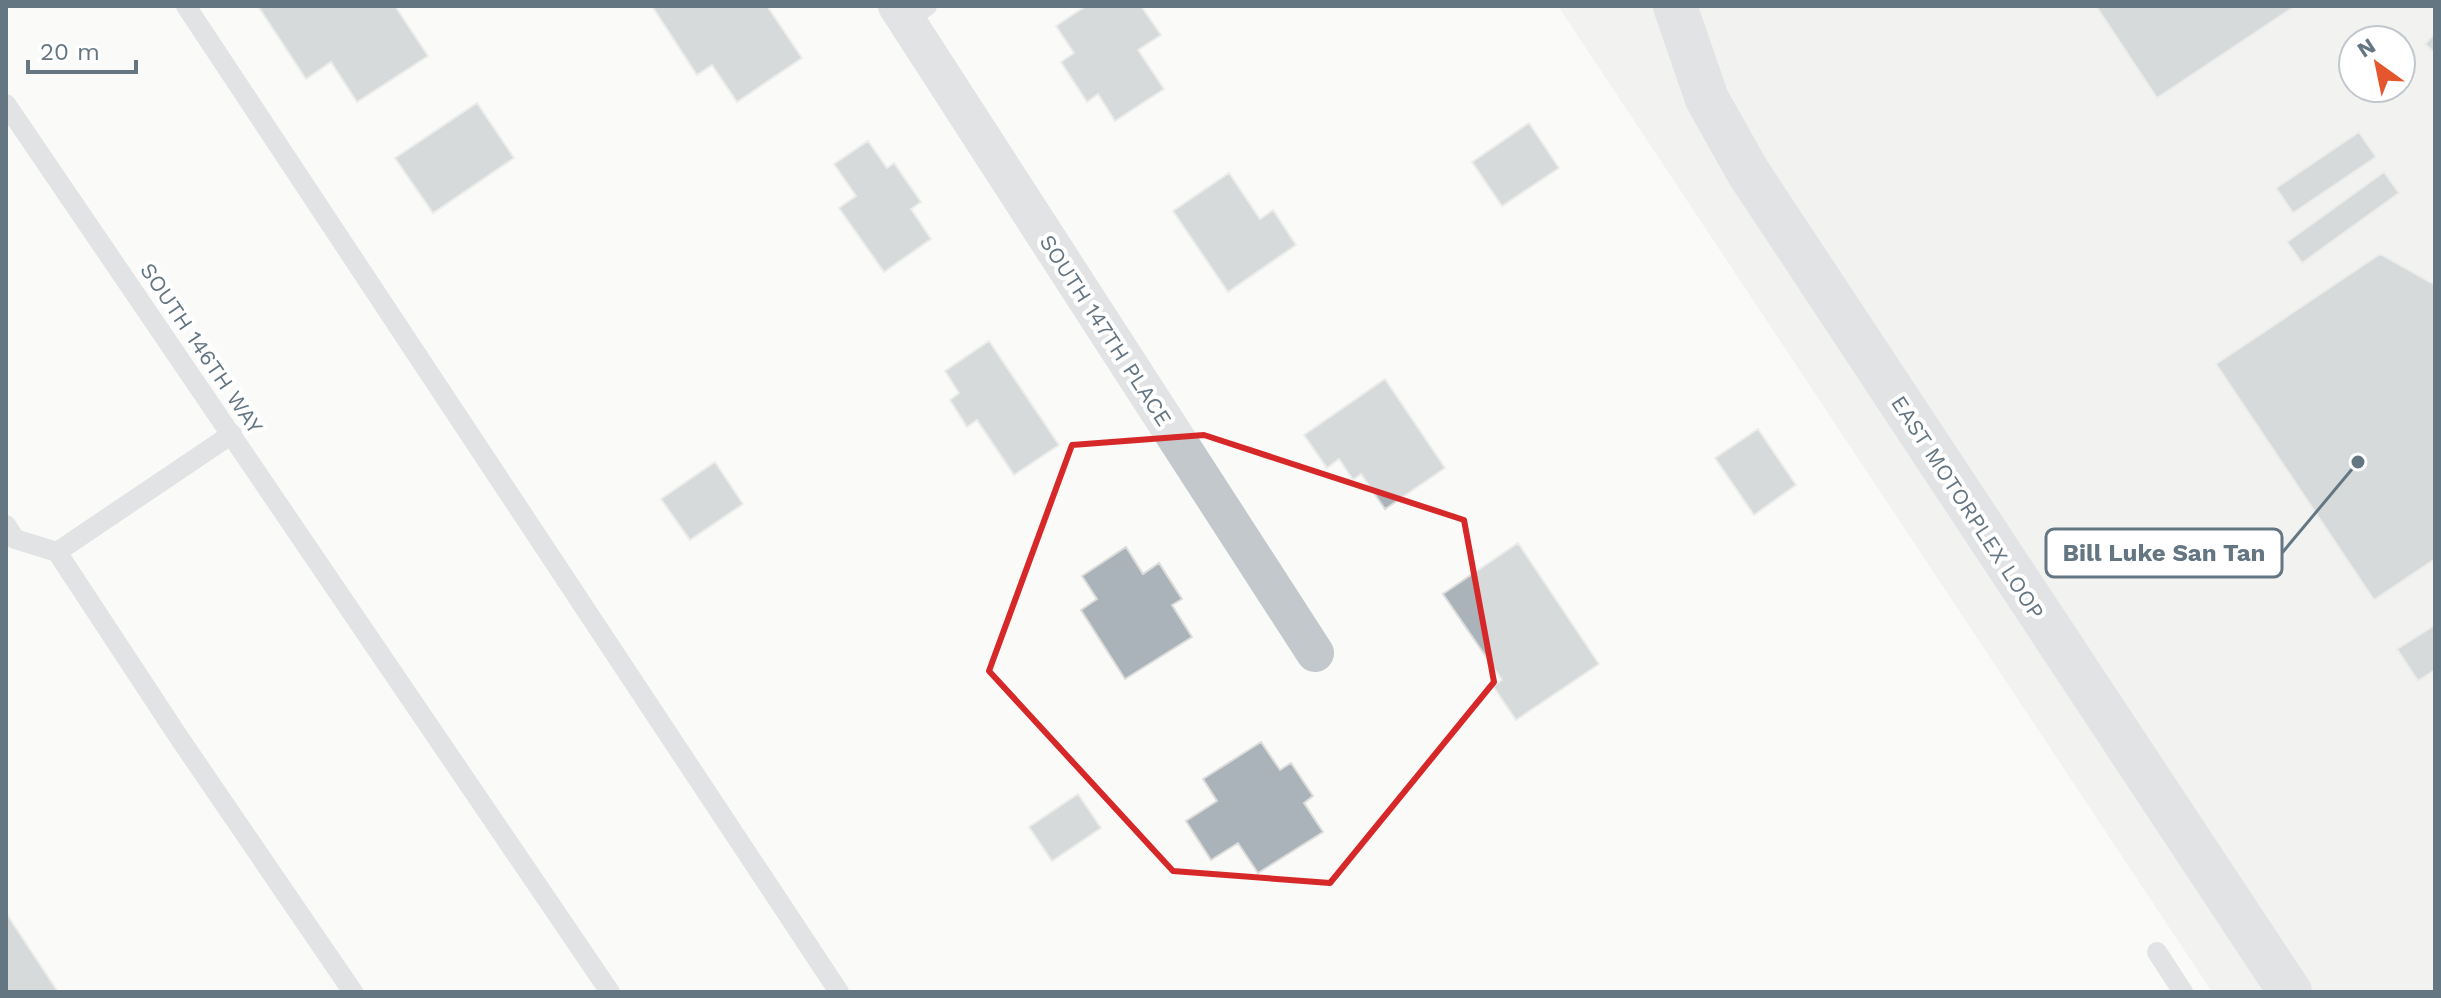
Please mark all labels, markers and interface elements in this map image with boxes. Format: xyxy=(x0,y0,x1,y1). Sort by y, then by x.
scale bar xyxy=(28,24,136,74)
north arrow xyxy=(2337,24,2417,104)
text: N xyxy=(2353,33,2380,63)
text: 20 m xyxy=(40,38,100,66)
street label: SOUTH 147TH PLACE xyxy=(1034,230,1177,430)
street label: SOUTH 146TH WAY xyxy=(135,258,268,439)
street label: EAST MOTORPLEX LOOP xyxy=(1886,391,2049,623)
callout: Bill Luke San Tan xyxy=(2046,529,2282,577)
text: Bill Luke San Tan xyxy=(2063,539,2265,567)

